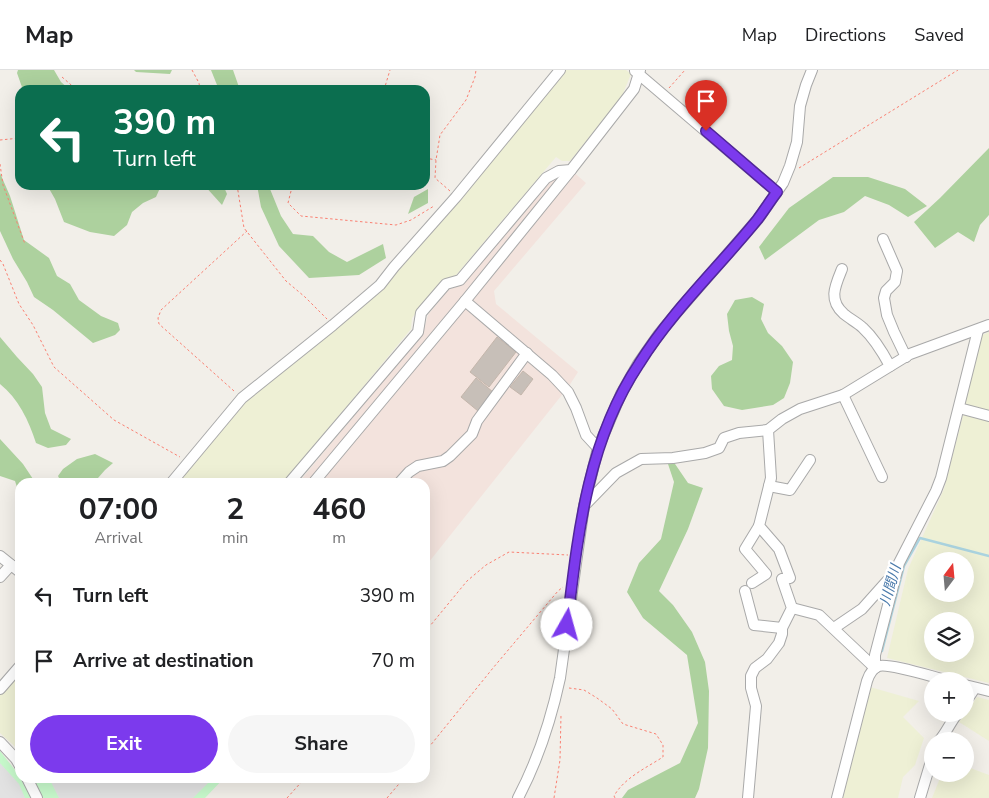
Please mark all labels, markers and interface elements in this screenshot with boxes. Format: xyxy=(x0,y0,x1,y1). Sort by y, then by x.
text: Map xyxy=(25,19,73,51)
text: Map xyxy=(742,23,777,47)
text: Directions xyxy=(805,23,886,47)
text: Saved xyxy=(914,23,964,47)
pin xyxy=(685,80,727,131)
icon: arrive xyxy=(692,87,720,115)
text: 390 m xyxy=(113,99,216,146)
icon: left xyxy=(30,105,95,170)
text: Turn left xyxy=(113,144,196,174)
text: 07:00 xyxy=(79,489,158,530)
text: 2 xyxy=(226,489,244,530)
text: 460 xyxy=(312,489,366,530)
text: Arrival xyxy=(94,527,143,549)
text: min xyxy=(222,527,248,549)
text: m xyxy=(332,527,346,549)
north arrow xyxy=(924,552,974,602)
map controls xyxy=(924,552,974,782)
water label: 川間川 xyxy=(876,560,906,608)
icon: left xyxy=(30,582,58,610)
text: Turn left xyxy=(73,583,148,609)
text: 390 m xyxy=(360,583,415,609)
position arrow xyxy=(540,598,592,650)
button: layers xyxy=(924,612,974,662)
icon: arrive xyxy=(30,647,58,675)
text: Arrive at destination xyxy=(73,648,254,674)
text: 70 m xyxy=(371,648,415,674)
button: + xyxy=(924,672,974,722)
button: Exit xyxy=(30,715,218,773)
button: Share xyxy=(228,715,415,773)
button: − xyxy=(924,732,974,782)

